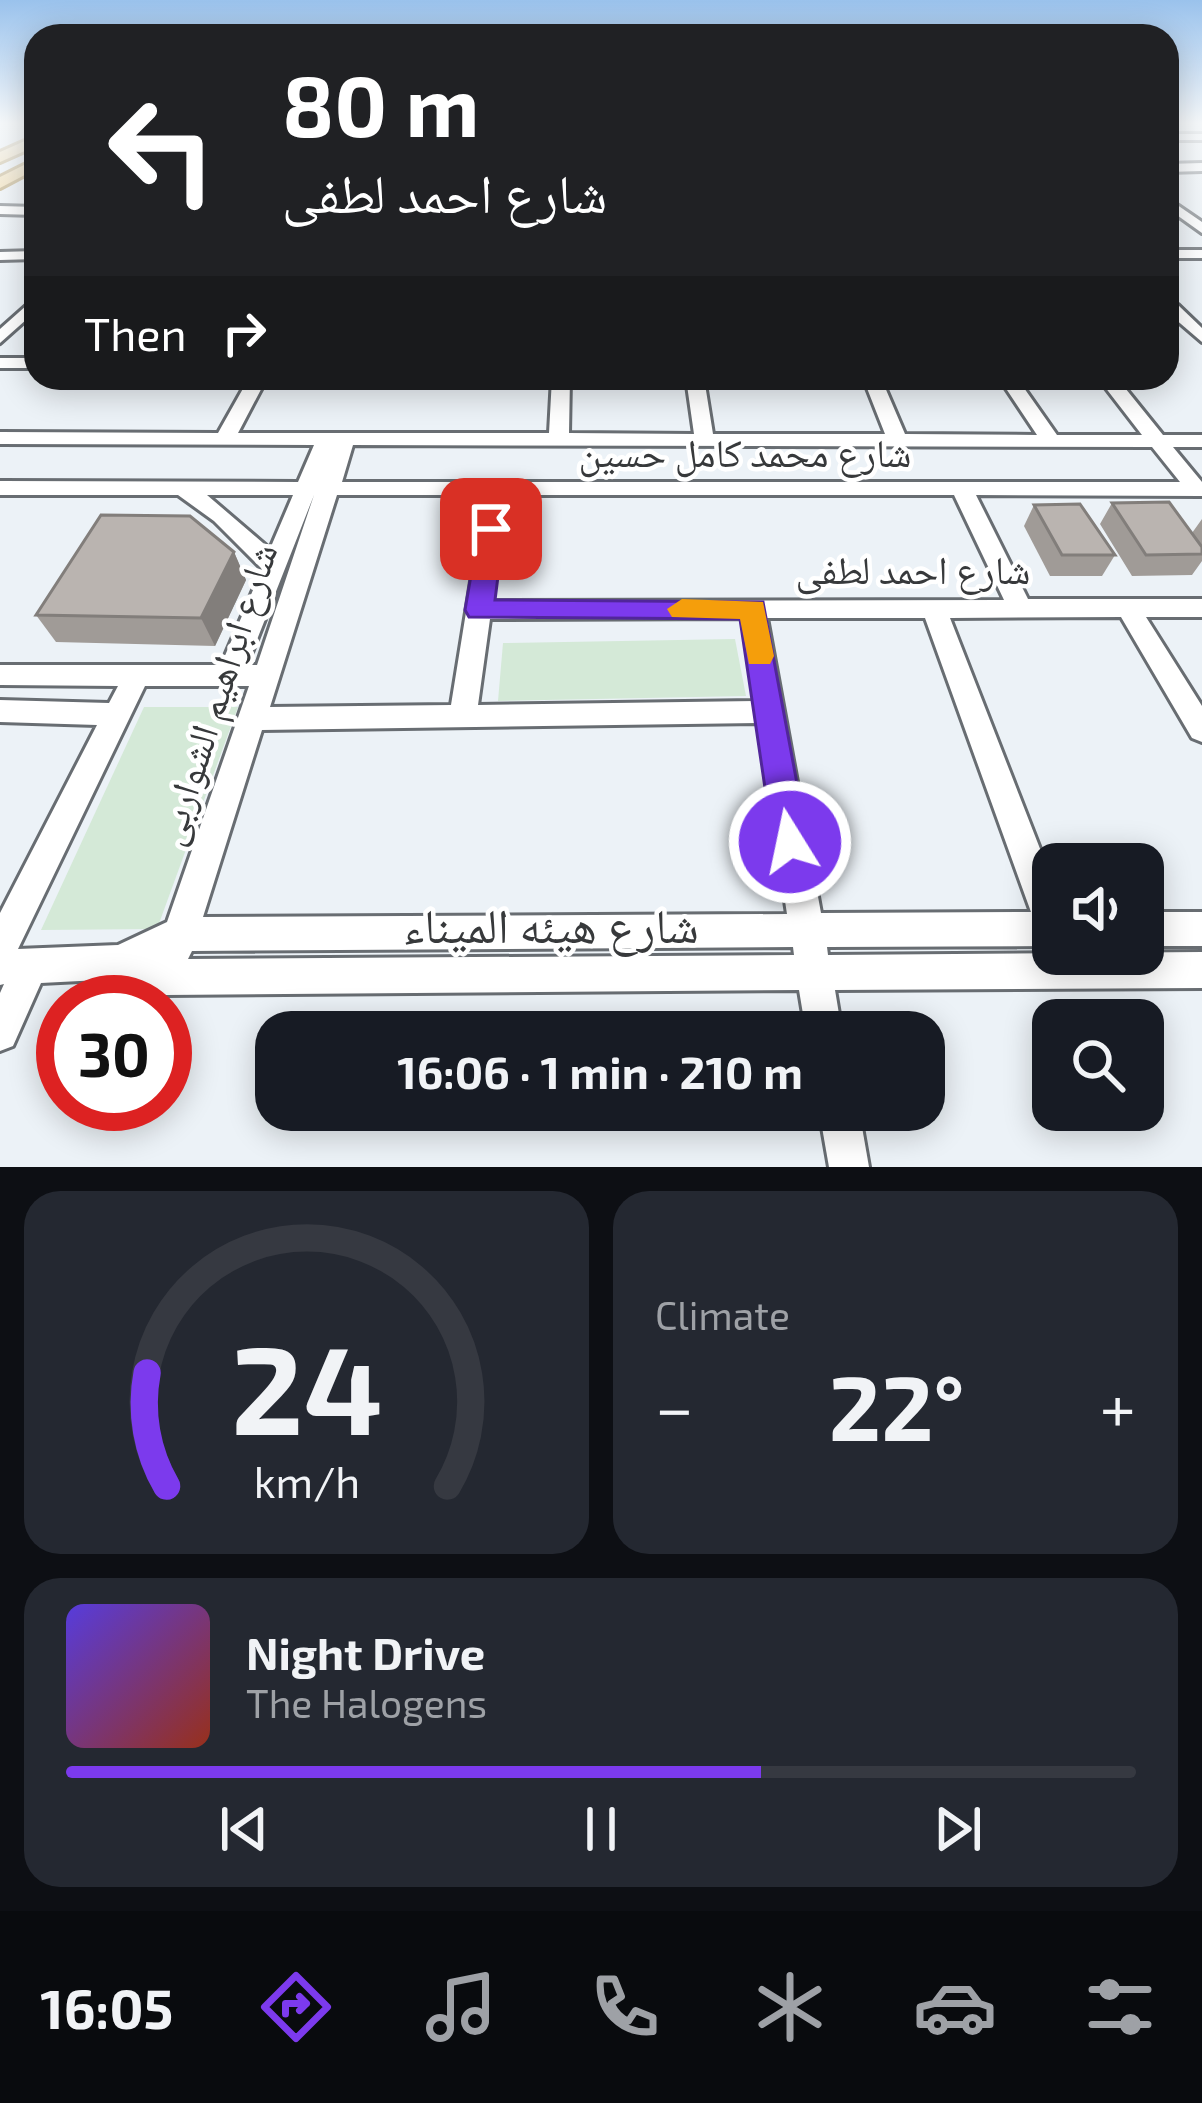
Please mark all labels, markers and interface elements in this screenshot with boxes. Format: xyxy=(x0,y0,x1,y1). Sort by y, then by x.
text: 80 m xyxy=(282,53,479,154)
icon: left xyxy=(84,72,240,228)
text: شارع احمد لطفى xyxy=(282,159,607,224)
icon: right xyxy=(211,300,277,366)
text: Then xyxy=(84,306,187,360)
street label: شارع محمد كامل حسين xyxy=(579,428,911,478)
pin xyxy=(440,478,542,580)
icon: arrive xyxy=(458,496,524,562)
street label: شارع ابراهيم الشواربى xyxy=(144,537,289,852)
street label: شارع احمد لطفى xyxy=(796,545,1030,595)
position arrow xyxy=(727,779,853,905)
map controls xyxy=(1032,843,1164,1131)
button: sound xyxy=(1032,843,1164,975)
street label: شارع هيئه الميناء xyxy=(403,895,699,957)
speed limit sign: 30 xyxy=(36,975,192,1131)
button: search xyxy=(1032,999,1164,1131)
text: 16:06 · 1 min · 210 m xyxy=(397,1044,803,1098)
text: Climate xyxy=(655,1291,790,1338)
text: 24 xyxy=(230,1310,383,1460)
text: 22° xyxy=(829,1351,964,1459)
text: − xyxy=(655,1366,694,1445)
text: + xyxy=(1100,1366,1136,1445)
text: km/h xyxy=(253,1454,360,1506)
text: Night Drive xyxy=(246,1625,485,1679)
text: The Halogens xyxy=(246,1679,487,1726)
icon: previous xyxy=(211,1796,277,1862)
icon: pause xyxy=(568,1796,634,1862)
icon: next xyxy=(925,1796,991,1862)
icon: directions xyxy=(254,1965,338,2049)
icon: music xyxy=(419,1965,503,2049)
icon: phone xyxy=(583,1965,667,2049)
icon: climate xyxy=(748,1965,832,2049)
icon: car xyxy=(913,1965,997,2049)
icon: filters xyxy=(1078,1965,1162,2049)
text: 16:05 xyxy=(40,1975,173,2040)

